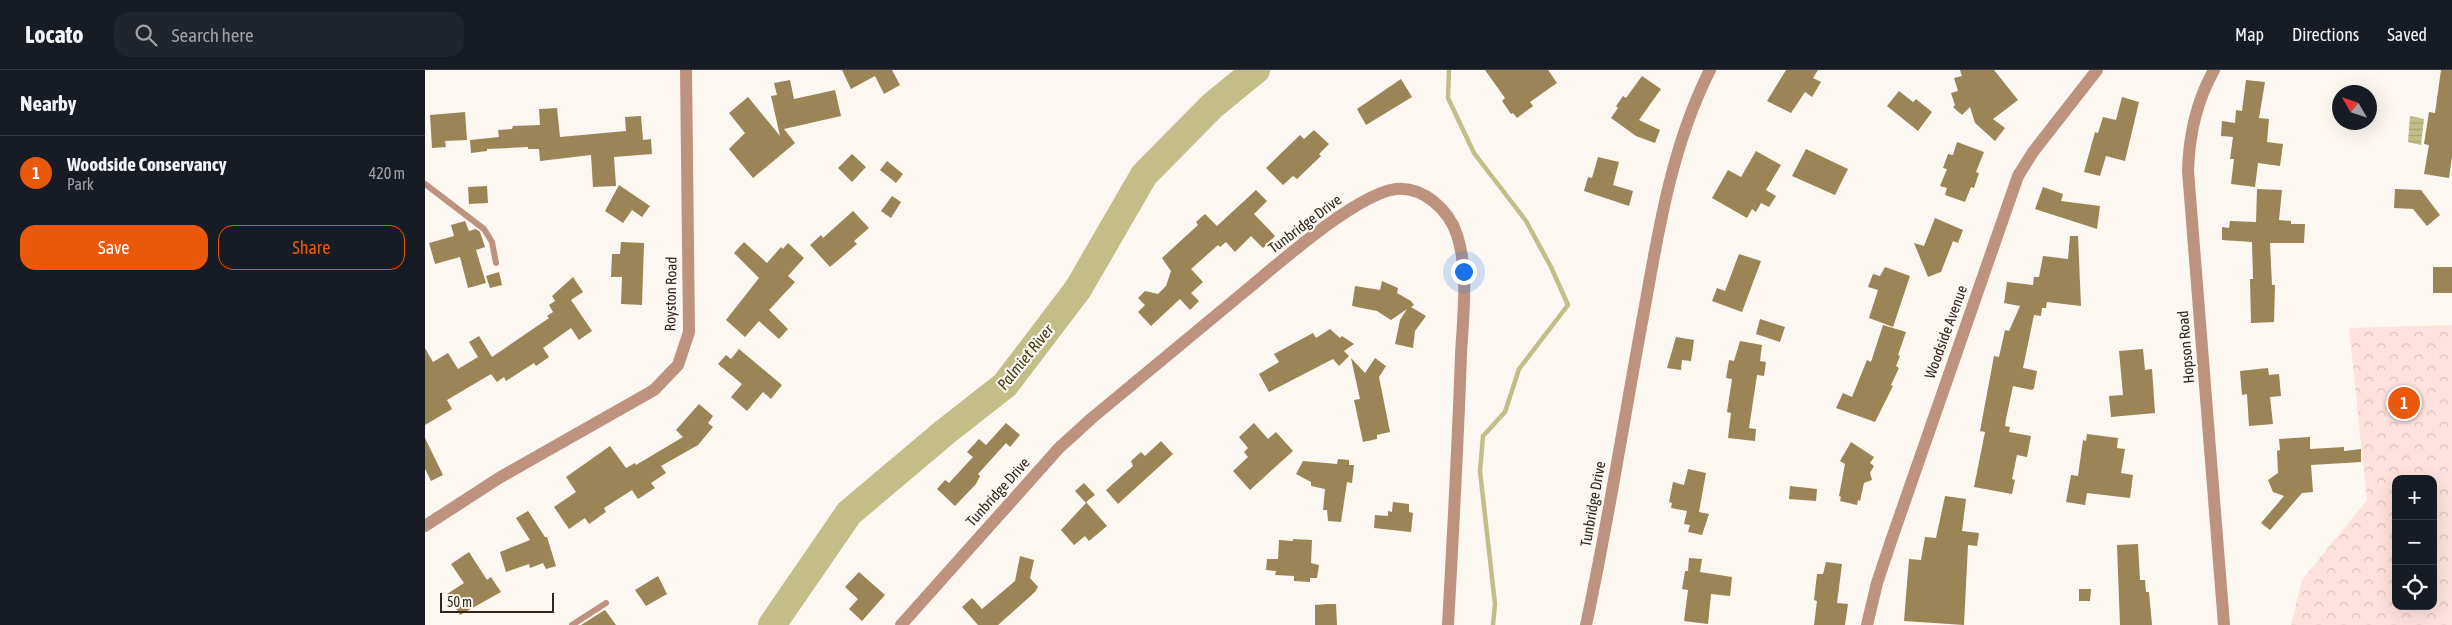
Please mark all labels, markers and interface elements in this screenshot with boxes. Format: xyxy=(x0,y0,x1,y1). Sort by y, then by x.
search box xyxy=(114,12,464,57)
text: Locato xyxy=(25,21,84,48)
icon: search xyxy=(132,21,160,49)
text: Search here xyxy=(172,24,254,46)
text: Map xyxy=(2235,24,2264,45)
text: Directions xyxy=(2292,24,2359,45)
text: Saved xyxy=(2387,24,2427,45)
north arrow xyxy=(2332,85,2377,130)
text: Nearby xyxy=(20,91,76,115)
text: Woodside Conservancy xyxy=(67,153,227,175)
text: 1 xyxy=(32,164,40,182)
text: 420 m xyxy=(369,164,405,182)
text: Park xyxy=(67,175,94,193)
street label: Tunbridge Drive xyxy=(1265,191,1345,256)
button: Save xyxy=(20,225,208,270)
button: Share xyxy=(218,225,405,270)
street label: Royston Road xyxy=(661,256,680,332)
your location xyxy=(1451,259,1477,285)
street label: Woodside Avenue xyxy=(1921,283,1970,381)
street label: Hopson Road xyxy=(2174,310,2197,384)
water label: Palmiet River xyxy=(993,320,1058,393)
pin: 1 xyxy=(2388,384,2420,422)
street label: Tunbridge Drive xyxy=(962,454,1033,530)
street label: Tunbridge Drive xyxy=(1577,460,1608,548)
map controls xyxy=(2392,475,2437,610)
button: + xyxy=(2392,475,2437,520)
button: − xyxy=(2392,520,2437,565)
button: locate xyxy=(2392,565,2437,610)
scale bar xyxy=(440,590,554,613)
text: 50 m xyxy=(447,594,472,610)

